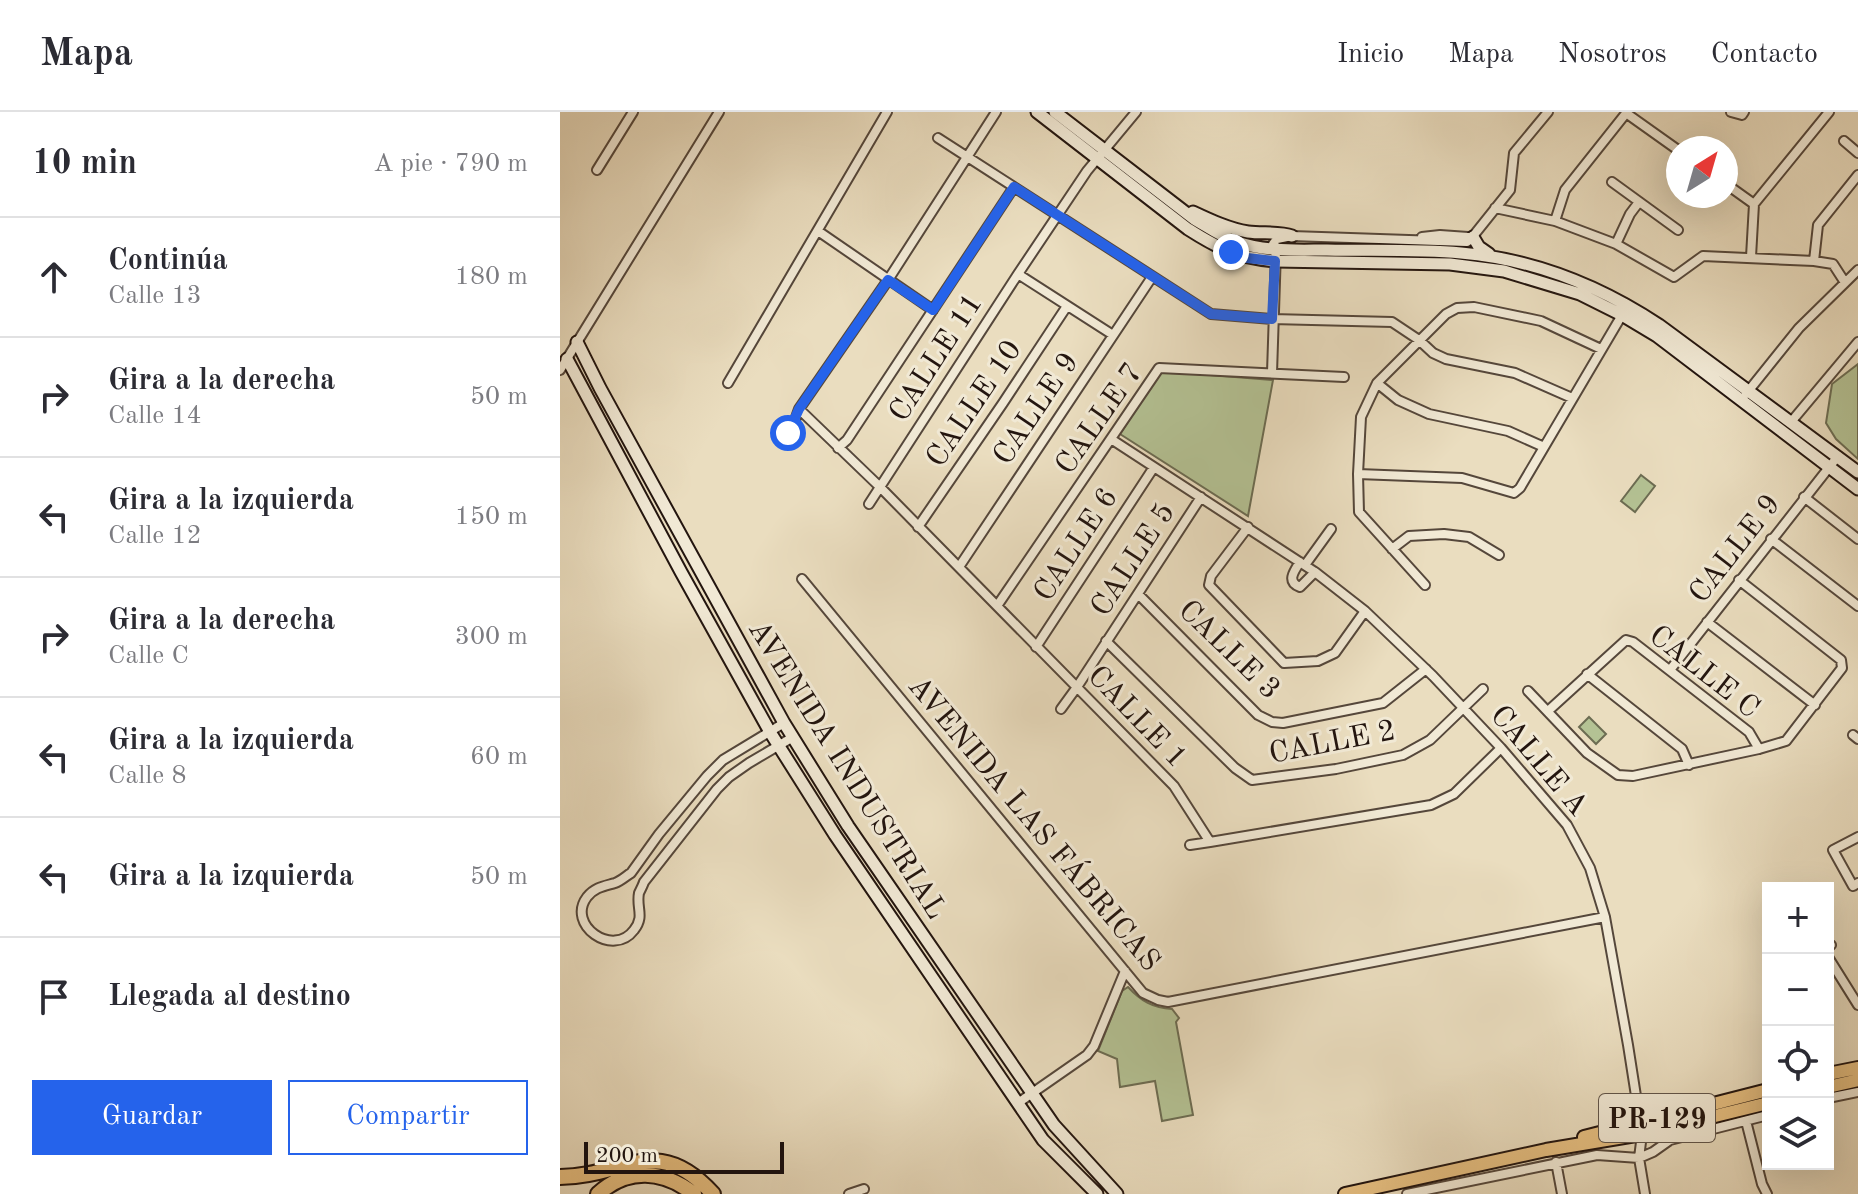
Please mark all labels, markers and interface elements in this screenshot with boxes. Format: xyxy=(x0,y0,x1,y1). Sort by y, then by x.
text: Mapa xyxy=(40,36,133,74)
text: Inicio xyxy=(1337,41,1404,69)
text: Mapa xyxy=(1448,41,1514,69)
text: Nosotros xyxy=(1558,41,1667,69)
text: Contacto xyxy=(1711,41,1818,69)
north arrow xyxy=(1666,136,1738,208)
text: 10 min xyxy=(32,147,137,181)
text: A pie · 790 m xyxy=(373,151,528,177)
route end xyxy=(1213,234,1249,270)
text: Continúa xyxy=(108,246,228,276)
icon: ahead xyxy=(32,255,76,299)
text: 180 m xyxy=(455,264,528,290)
text: Calle 13 xyxy=(108,283,202,309)
street label: CALLE 11 xyxy=(884,289,989,427)
street label: CALLE 10 xyxy=(922,335,1028,473)
street label: CALLE 9 xyxy=(988,348,1085,471)
street label: CALLE 7 xyxy=(1051,358,1149,480)
text: Gira a la derecha xyxy=(108,366,335,396)
icon: right xyxy=(32,375,76,419)
text: 50 m xyxy=(470,384,528,410)
text: Calle 14 xyxy=(108,403,202,429)
route start xyxy=(770,415,806,451)
street label: CALLE 6 xyxy=(1029,483,1124,607)
text: Gira a la izquierda xyxy=(108,486,354,516)
street label: CALLE 9 xyxy=(1684,489,1787,609)
icon: left xyxy=(32,495,76,539)
street label: CALLE 5 xyxy=(1086,498,1181,622)
text: 150 m xyxy=(455,504,528,530)
text: Calle 12 xyxy=(108,523,202,549)
street label: CALLE 3 xyxy=(1172,595,1285,706)
text: Gira a la derecha xyxy=(108,606,335,636)
icon: right xyxy=(32,615,76,659)
street label: AVENIDA INDUSTRIAL xyxy=(742,615,951,925)
street label: CALLE C xyxy=(1643,620,1765,725)
text: 300 m xyxy=(455,624,528,650)
text: Calle C xyxy=(108,643,189,669)
street label: CALLE 1 xyxy=(1081,661,1192,774)
street label: AVENIDA LAS FÁBRICAS xyxy=(902,668,1169,977)
street label: CALLE A xyxy=(1484,700,1593,822)
street label: CALLE 2 xyxy=(1267,716,1398,770)
text: Gira a la izquierda xyxy=(108,726,354,756)
icon: left xyxy=(32,735,76,779)
text: 60 m xyxy=(470,744,528,770)
text: Calle 8 xyxy=(108,763,187,789)
icon: left xyxy=(32,855,76,899)
text: Gira a la izquierda xyxy=(108,862,354,892)
text: 50 m xyxy=(470,864,528,890)
map controls xyxy=(1762,882,1834,1170)
button: + xyxy=(1762,882,1834,954)
button: − xyxy=(1762,954,1834,1026)
icon: arrive xyxy=(32,975,76,1019)
text: Llegada al destino xyxy=(108,982,351,1012)
button: locate xyxy=(1762,1026,1834,1098)
button: Guardar xyxy=(32,1080,272,1155)
button: Compartir xyxy=(288,1080,528,1155)
road number: PR-129 xyxy=(1599,1094,1715,1142)
button: layers xyxy=(1762,1098,1834,1170)
scale bar xyxy=(584,1138,784,1174)
text: 200 m xyxy=(596,1145,658,1167)

